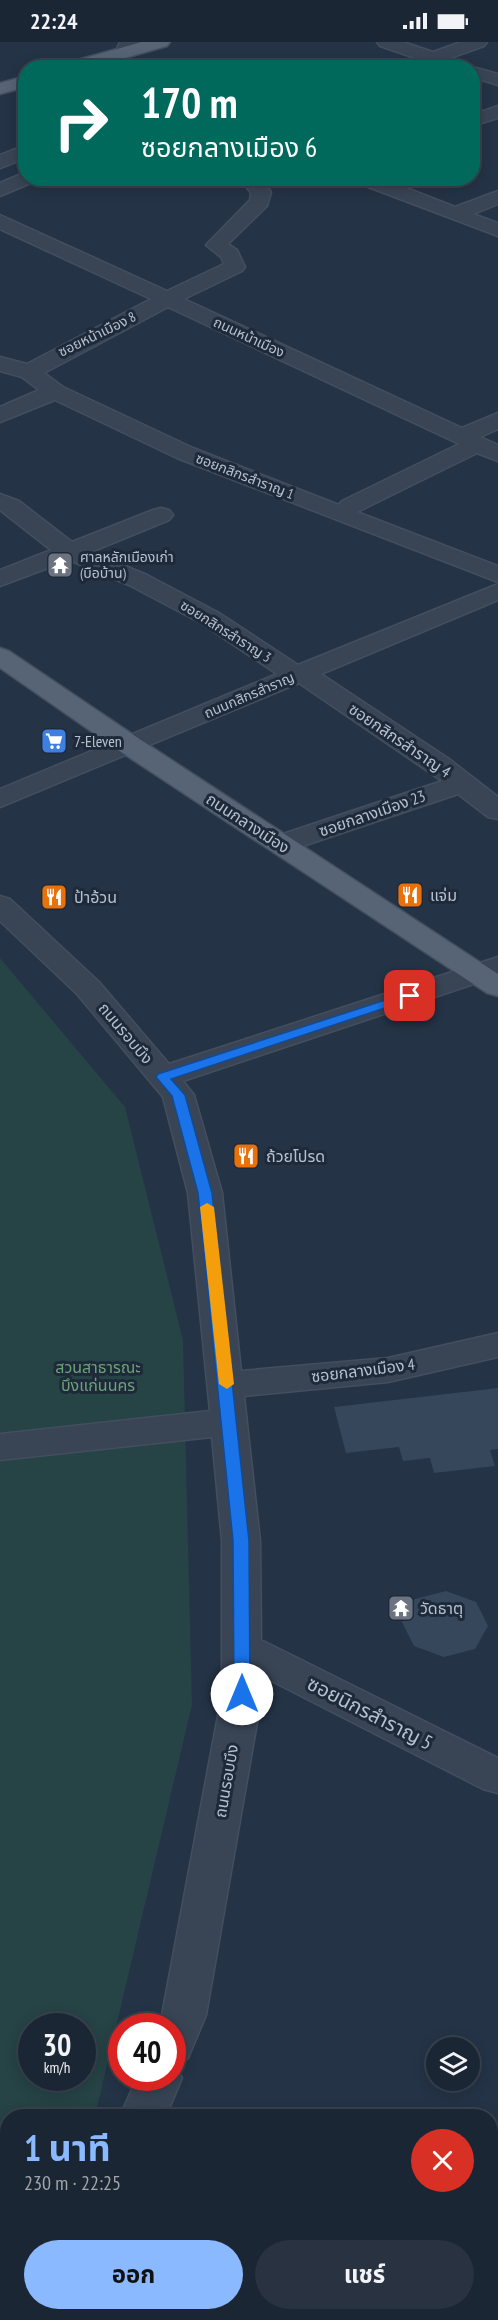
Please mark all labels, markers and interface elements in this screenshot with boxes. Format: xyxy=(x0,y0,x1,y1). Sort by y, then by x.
text: 22:24 xyxy=(30,7,78,35)
text: 170 m xyxy=(141,75,238,130)
icon: right xyxy=(42,84,120,162)
text: ซอยกลางเมือง 6 xyxy=(141,130,317,164)
street label: ซอยหน้าเมือง 8 xyxy=(55,307,139,361)
street label: ถนนหน้าเมือง xyxy=(211,313,287,361)
street label: ซอยกสิกรสำราญ 1 xyxy=(193,449,297,503)
place label: ศาลหลักเมืองเก่า (บือบ้าน) xyxy=(80,548,174,582)
temple icon: ศาลหลักเมืองเก่า (บือบ้าน) xyxy=(45,550,75,580)
street label: ซอยกสิกรสำราญ 3 xyxy=(177,596,275,666)
street label: ถนนกสิกรสำราญ xyxy=(201,668,297,722)
street label: ซอยกสิกรสำราญ 4 xyxy=(345,698,455,782)
supermarket icon: 7-Eleven xyxy=(39,726,69,756)
place label: 7-Eleven xyxy=(74,731,122,751)
street label: ซอยกลางเมือง 23 xyxy=(316,785,428,841)
street label: ถนนกลางเมือง xyxy=(203,789,293,857)
restaurant icon: แจ่ม xyxy=(395,880,425,910)
restaurant icon: ป้าอ้วน xyxy=(39,882,69,912)
place label: แจ่ม xyxy=(430,885,457,905)
place label: ป้าอ้วน xyxy=(74,887,117,907)
pin xyxy=(384,970,435,1021)
icon: arrive xyxy=(393,979,426,1012)
street label: ถนนรอบบึง xyxy=(95,998,157,1068)
restaurant icon: ถ้วยโปรด xyxy=(231,1141,261,1171)
place label: ถ้วยโปรด xyxy=(266,1146,325,1166)
street label: ซอยกลางเมือง 4 xyxy=(310,1354,416,1386)
park label: สวนสาธารณะ บึงแก่นนคร xyxy=(55,1357,141,1395)
temple icon: วัดธาตุ xyxy=(386,1593,416,1623)
place label: วัดธาตุ xyxy=(420,1598,463,1618)
position arrow xyxy=(210,1662,274,1726)
street label: ซอยนิกรสำราญ 5 xyxy=(303,1670,437,1756)
street label: ถนนรอบบึง xyxy=(210,1743,242,1819)
speed limit sign: 40 xyxy=(108,2013,186,2091)
text: 30 xyxy=(43,2025,71,2064)
map controls xyxy=(426,2037,480,2091)
button: layers xyxy=(426,2037,480,2091)
text: km/h xyxy=(44,2058,70,2077)
text: 1 นาที xyxy=(24,2124,111,2171)
button: close xyxy=(411,2129,474,2192)
text: 230 m · 22:25 xyxy=(24,2170,121,2196)
button: ออก xyxy=(24,2240,243,2309)
button: แชร์ xyxy=(255,2240,474,2309)

